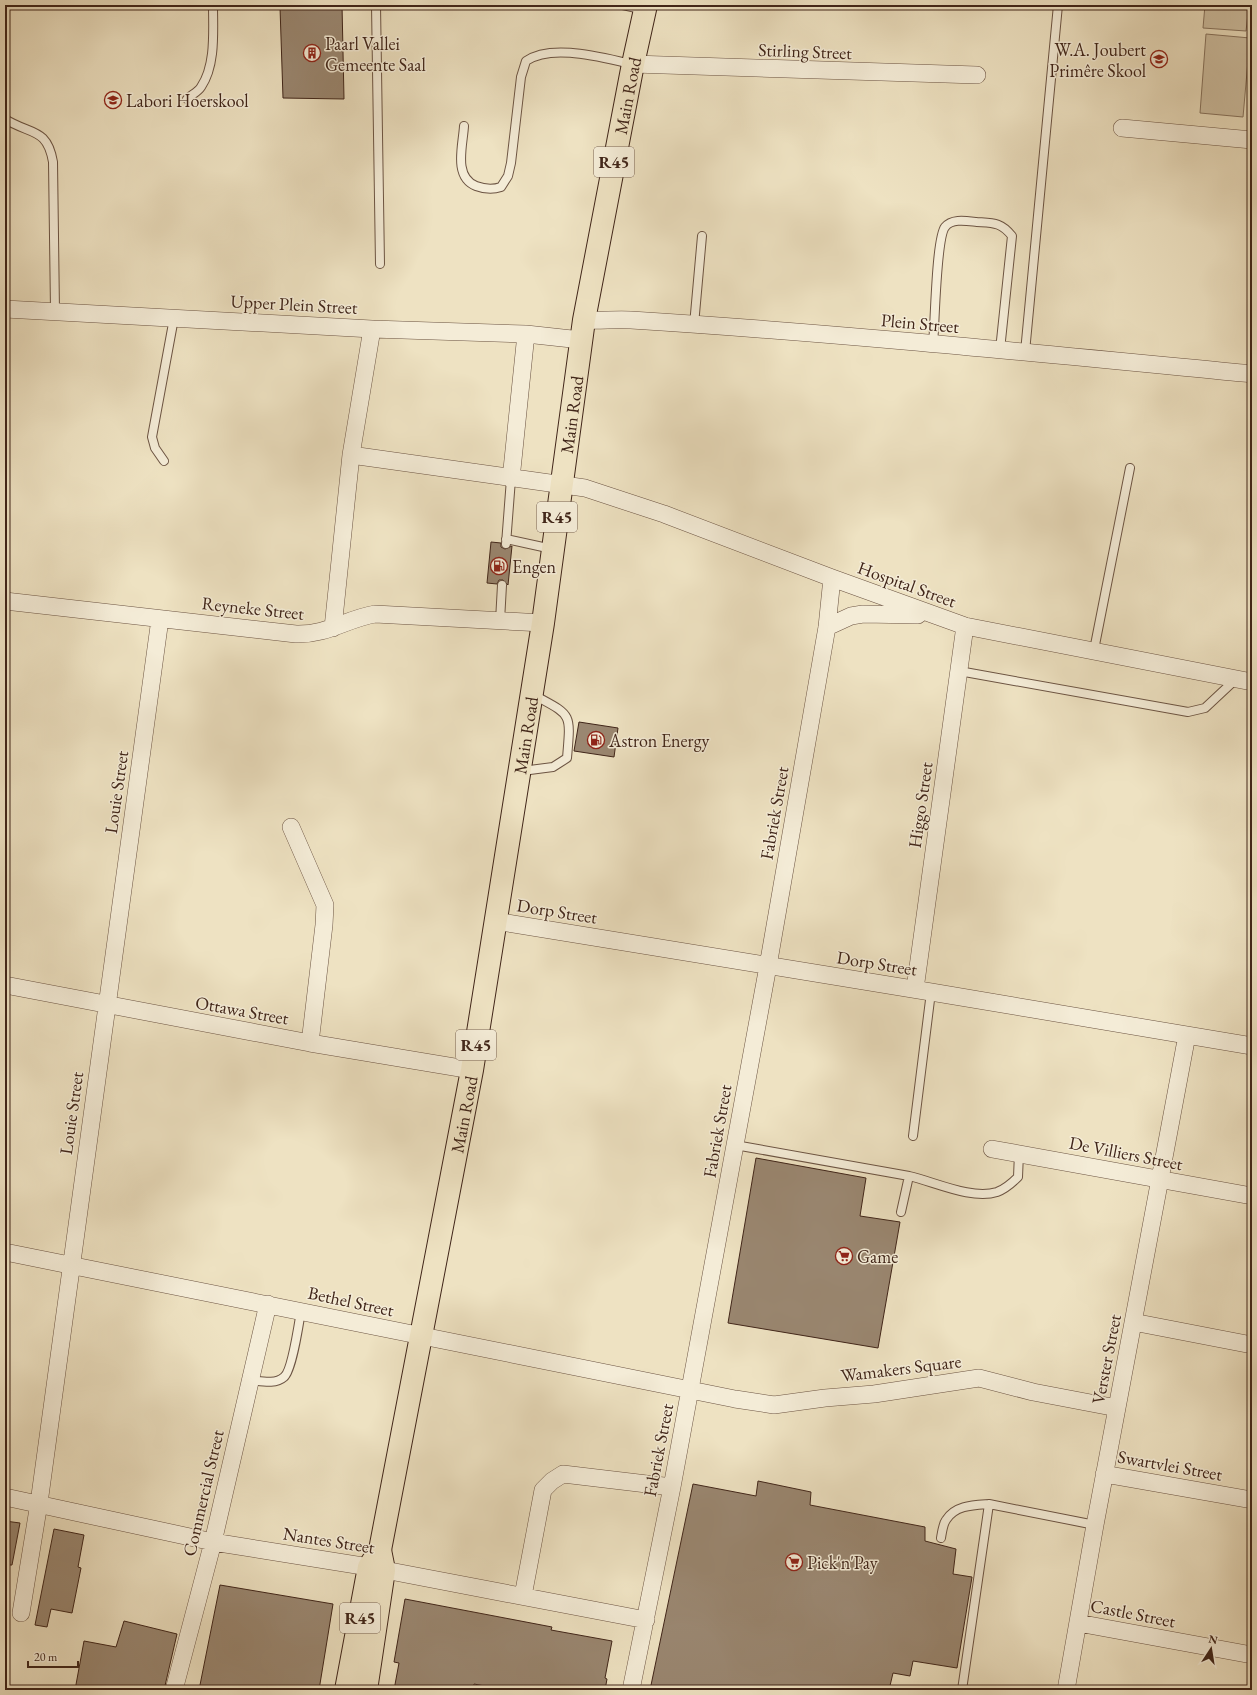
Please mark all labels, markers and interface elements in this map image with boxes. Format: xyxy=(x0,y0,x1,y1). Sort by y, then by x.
place label: Paarl Vallei Gemeente Saal xyxy=(325,32,426,76)
street label: Stirling Street xyxy=(758,38,853,64)
place label: W.A. Joubert Primêre Skool xyxy=(1049,38,1146,82)
building icon: Paarl Vallei Gemeente Saal xyxy=(302,43,322,63)
school or university icon: W.A. Joubert Primêre Skool xyxy=(1149,49,1169,69)
street label: Main Road xyxy=(608,54,646,136)
place label: Labori Hoerskool xyxy=(126,89,249,112)
school or university icon: Labori Hoerskool xyxy=(103,90,123,110)
road number: R45 xyxy=(594,147,634,177)
street label: Upper Plein Street xyxy=(230,289,358,319)
street label: Plein Street xyxy=(880,308,960,338)
street label: Main Road xyxy=(555,373,588,455)
road number: R45 xyxy=(537,502,577,532)
place label: Engen xyxy=(512,555,557,578)
fuel station icon: Engen xyxy=(489,556,509,576)
street label: Hospital Street xyxy=(855,556,960,613)
street label: Reyneke Street xyxy=(201,591,306,625)
street label: Main Road xyxy=(508,694,543,776)
place label: Astron Energy xyxy=(608,729,709,752)
fuel station icon: Astron Energy xyxy=(586,730,606,750)
street label: Louie Street xyxy=(99,749,133,835)
street label: Higgo Street xyxy=(903,760,937,850)
street label: Fabriek Street xyxy=(754,764,794,861)
street label: Dorp Street xyxy=(515,893,599,929)
street label: Dorp Street xyxy=(835,945,919,981)
street label: Ottawa Street xyxy=(194,990,291,1030)
road number: R45 xyxy=(456,1030,496,1060)
street label: Louie Street xyxy=(54,1070,88,1156)
street label: Main Road xyxy=(445,1073,482,1155)
street label: Fabriek Street xyxy=(697,1082,737,1179)
street label: De Villiers Street xyxy=(1067,1131,1185,1175)
place label: Game xyxy=(857,1245,898,1268)
supermarket icon: Game xyxy=(834,1246,854,1266)
street label: Bethel Street xyxy=(306,1281,396,1321)
street label: Verster Street xyxy=(1086,1312,1126,1406)
street label: Wamakers Square xyxy=(839,1349,963,1387)
street label: Fabriek Street xyxy=(638,1401,678,1498)
street label: Commercial Street xyxy=(177,1427,229,1558)
street label: Swartvlei Street xyxy=(1116,1444,1225,1486)
street label: Nantes Street xyxy=(281,1521,377,1559)
place label: Pick'n'Pay xyxy=(807,1551,878,1574)
supermarket icon: Pick'n'Pay xyxy=(784,1552,804,1572)
street label: Castle Street xyxy=(1089,1594,1178,1633)
road number: R45 xyxy=(340,1603,380,1633)
north arrow xyxy=(1191,1629,1231,1669)
text: N xyxy=(1207,1631,1219,1647)
scale bar xyxy=(28,1643,78,1669)
text: 20 m xyxy=(34,1649,58,1665)

